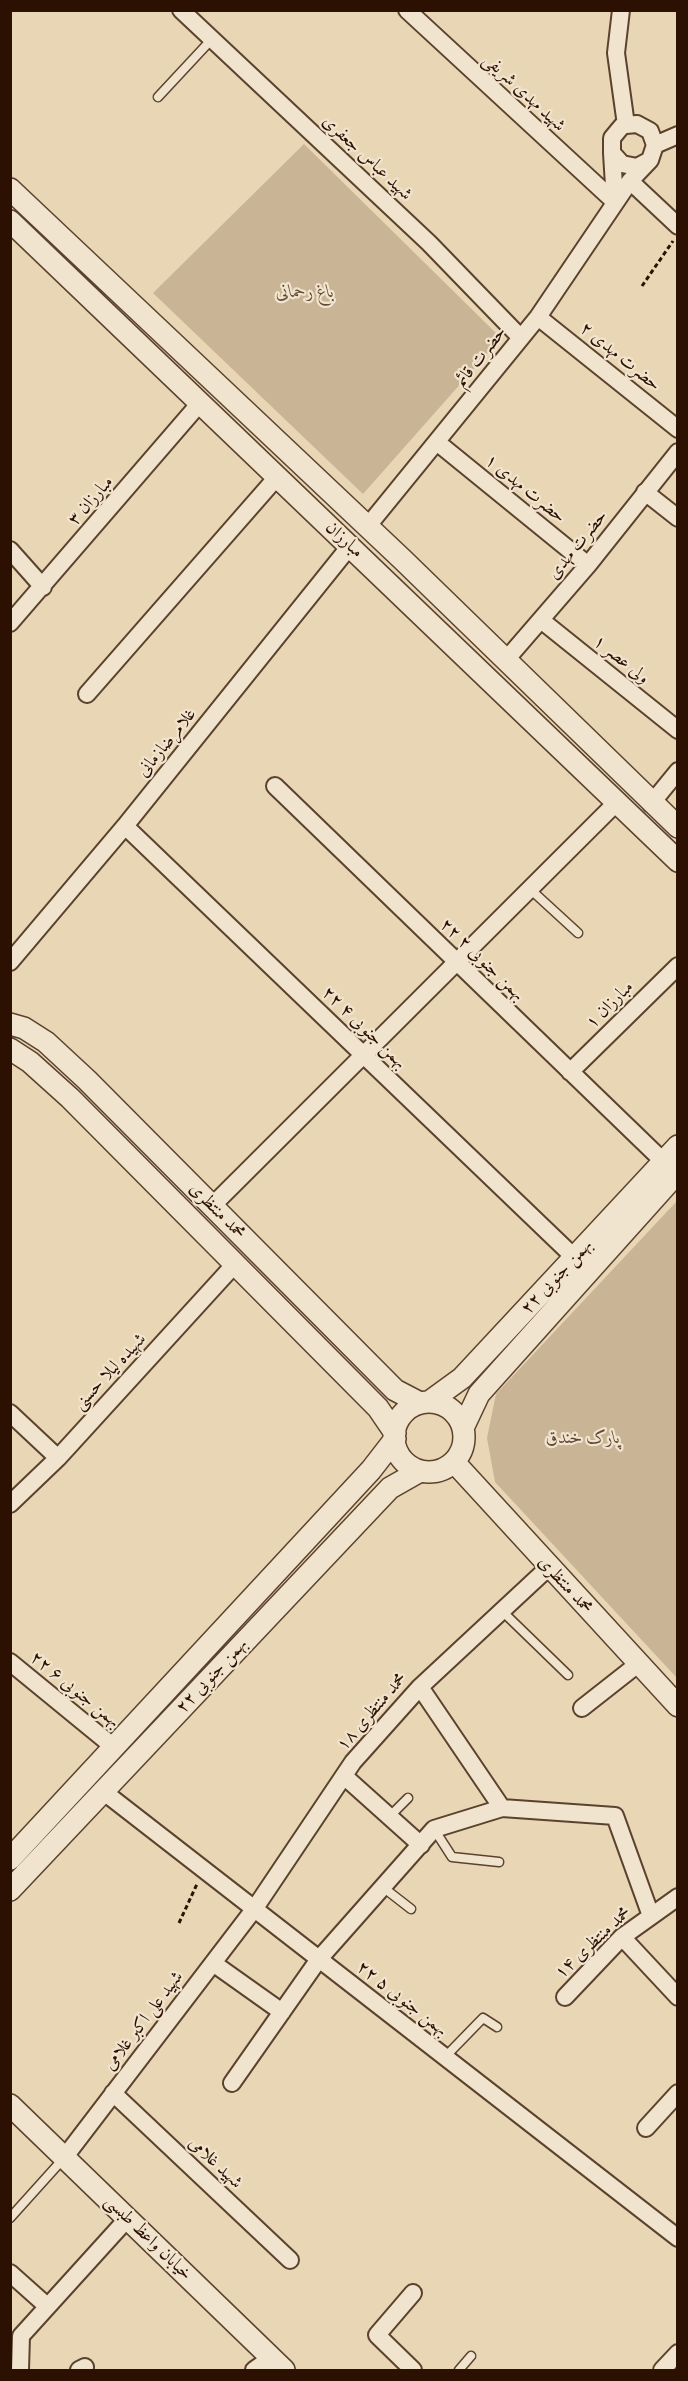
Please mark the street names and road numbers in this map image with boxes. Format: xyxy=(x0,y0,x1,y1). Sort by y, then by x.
street label: شهید مهدی شریفی xyxy=(478,49,570,137)
street label: شهید عباس جعفری xyxy=(317,111,417,205)
street label: حضرت مهدی ۲ xyxy=(575,318,665,396)
street label: حضرت قائم xyxy=(450,322,512,392)
street label: حضرت مهدی ۱ xyxy=(480,450,570,528)
street label: مبارزان ۳ xyxy=(64,472,118,530)
street label: حضرت مهدی xyxy=(543,506,613,584)
street label: مبارزان xyxy=(321,517,367,563)
street label: ولی عصر ۱ xyxy=(588,631,654,689)
street label: غلامرضازمانی xyxy=(133,704,201,782)
street label: ۲۲ بهمن جنوبی ۲ xyxy=(435,914,529,1006)
street label: مبارزان ۱ xyxy=(582,977,638,1033)
street label: ۲۲ بهمن جنوبی ۴ xyxy=(317,982,411,1074)
street label: محمد منتظری xyxy=(184,1178,250,1244)
street label: ۲۲ بهمن جنوبی xyxy=(517,1235,597,1319)
street label: شهیده لیلا حسنی xyxy=(69,1329,151,1415)
street label: محمد منتظری xyxy=(533,1552,597,1618)
street label: ۲۲ بهمن جنوبی xyxy=(172,1634,252,1718)
street label: ۲۲ بهمن جنوبی ۶ xyxy=(26,1647,124,1733)
street label: محمد منتظری ۱۸ xyxy=(332,1669,412,1755)
street label: محمد منتظری ۱۴ xyxy=(550,1902,636,1984)
street label: ۲۲ بهمن جنوبی ۵ xyxy=(352,1957,452,2041)
street label: شهید علی اکبر غلامی xyxy=(100,1967,188,2075)
street label: شهید غلامی xyxy=(183,2133,247,2193)
street label: خیابان واعظ طبسی xyxy=(100,2191,196,2285)

